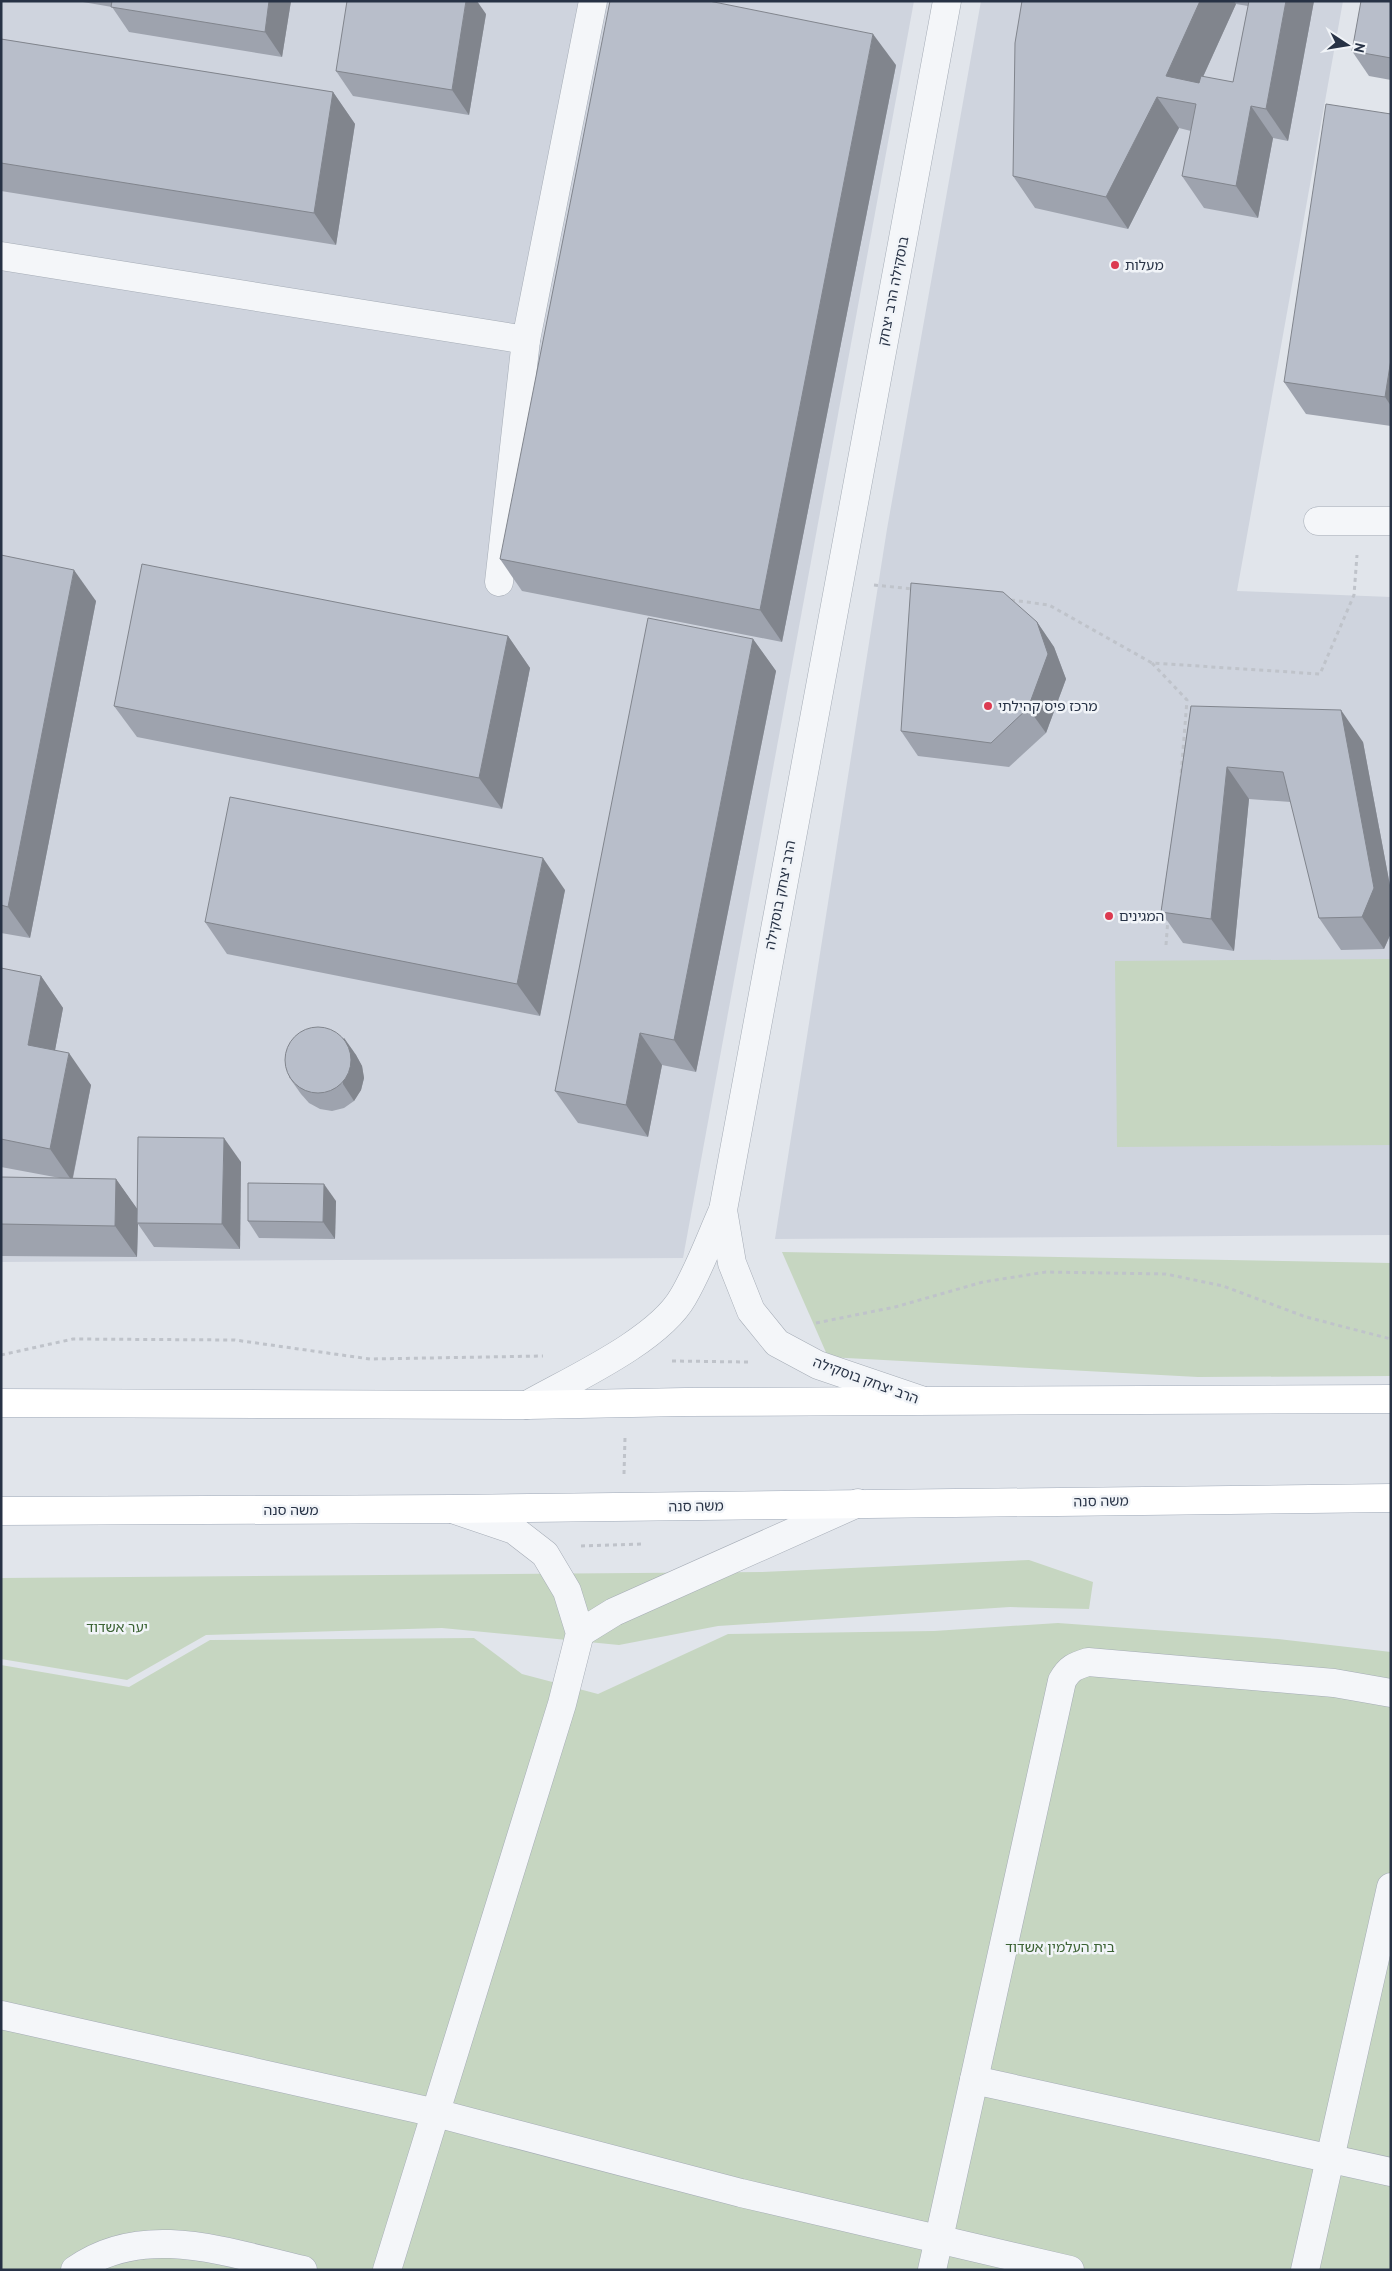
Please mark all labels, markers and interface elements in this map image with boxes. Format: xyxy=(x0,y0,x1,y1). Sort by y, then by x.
north arrow xyxy=(1322,20,1372,70)
text: N xyxy=(1350,41,1369,54)
street label: בוסקילה הרב יצחק xyxy=(874,235,912,347)
place label: מעלות xyxy=(1125,256,1164,274)
marker: מעלות xyxy=(1109,259,1121,271)
place label: מרכז פיס קהילתי xyxy=(998,697,1097,715)
marker: מרכז פיס קהילתי xyxy=(982,700,994,712)
street label: הרב יצחק בוסקילה xyxy=(761,839,799,951)
place label: המגינים xyxy=(1119,907,1164,925)
marker: המגינים xyxy=(1103,910,1115,922)
street label: הרב יצחק בוסקילה xyxy=(811,1353,921,1407)
street label: משה סנה xyxy=(1073,1492,1129,1510)
street label: משה סנה xyxy=(668,1497,724,1515)
street label: משה סנה xyxy=(263,1501,319,1519)
park label: יער אשדוד xyxy=(86,1618,148,1636)
park label: בית העלמין אשדוד xyxy=(1005,1938,1115,1956)

